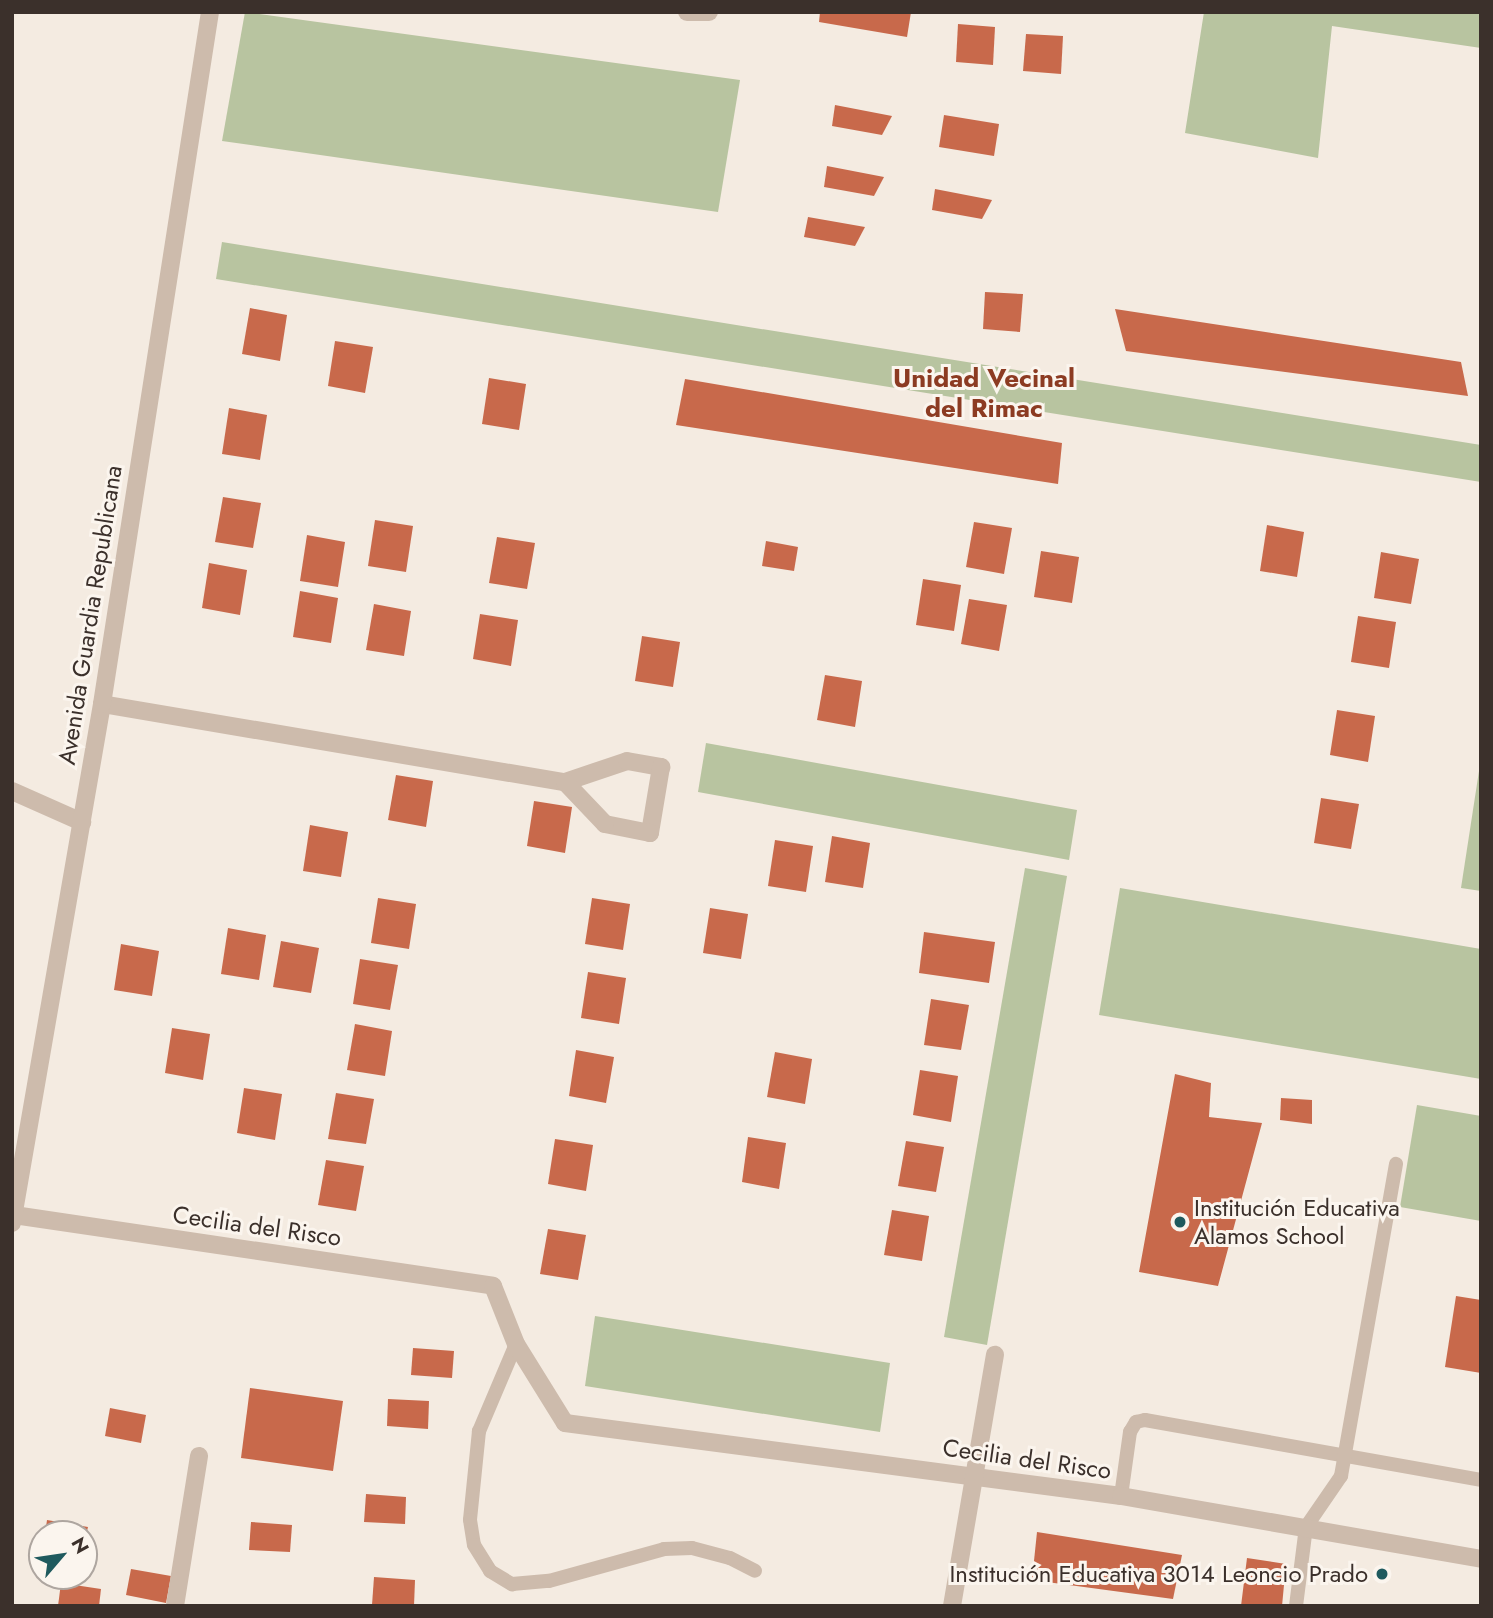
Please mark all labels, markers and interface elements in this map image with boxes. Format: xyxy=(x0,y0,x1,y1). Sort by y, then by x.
district label: Unidad Vecinal del Rimac xyxy=(893,363,1075,424)
street label: Avenida Guardia Republicana xyxy=(52,463,128,767)
place label: Institución Educativa Alamos School xyxy=(1194,1194,1400,1250)
street label: Cecilia del Risco xyxy=(171,1200,343,1252)
marker: Institución Educativa Alamos School xyxy=(1172,1214,1188,1230)
street label: Cecilia del Risco xyxy=(941,1433,1113,1485)
north arrow xyxy=(28,1520,98,1590)
text: N xyxy=(65,1532,96,1559)
place label: Institución Educativa 3014 Leoncio Prado xyxy=(949,1560,1368,1588)
marker: Institución Educativa 3014 Leoncio Prado xyxy=(1374,1566,1390,1582)

